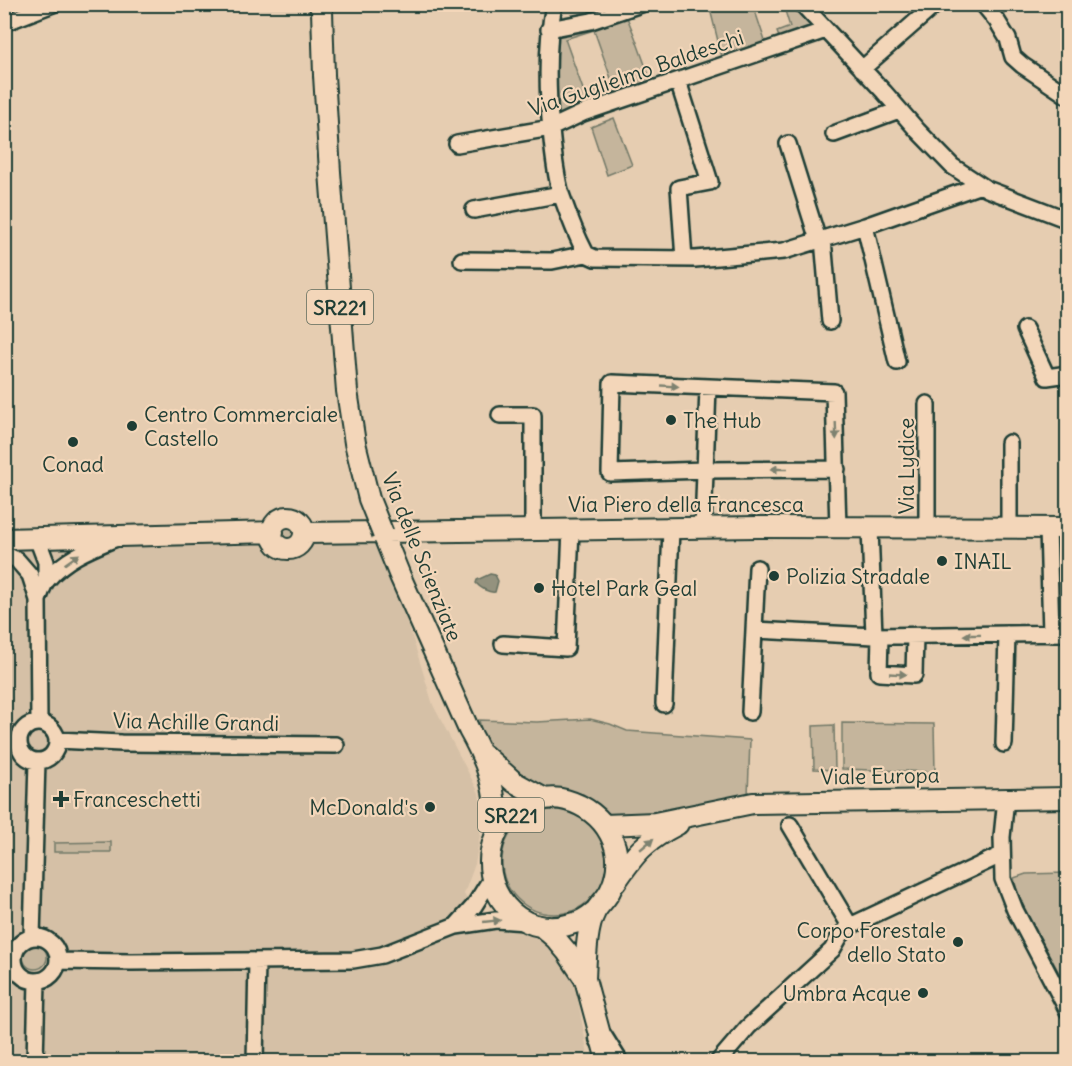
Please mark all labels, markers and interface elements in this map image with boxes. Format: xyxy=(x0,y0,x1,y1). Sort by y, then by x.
street label: Via Guglielmo Baldeschi xyxy=(525,24,747,122)
road number: SR221 xyxy=(307,290,373,324)
one-way arrow xyxy=(660,381,679,390)
place label: Centro Commerciale Castello xyxy=(144,401,338,452)
place label: The Hub xyxy=(683,407,761,434)
marker: The Hub xyxy=(664,413,678,427)
street label: Via Lydice xyxy=(893,418,920,514)
marker: Centro Commerciale Castello xyxy=(125,419,139,433)
one-way arrow xyxy=(831,421,840,440)
marker: Conad xyxy=(66,435,80,449)
place label: Conad xyxy=(42,451,104,478)
one-way arrow xyxy=(769,464,788,474)
street label: Via delle Scienziate xyxy=(376,469,468,645)
street label: Via Piero della Francesca xyxy=(568,491,804,518)
place label: INAIL xyxy=(954,548,1012,575)
one-way arrow xyxy=(63,553,79,565)
marker: INAIL xyxy=(935,554,949,568)
place label: Polizia Stradale xyxy=(786,563,930,590)
marker: Polizia Stradale xyxy=(767,569,781,583)
place label: Hotel Park Geal xyxy=(551,575,697,602)
marker: Hotel Park Geal xyxy=(532,581,546,595)
one-way arrow xyxy=(962,630,981,640)
one-way arrow xyxy=(888,670,907,679)
street label: Via Achille Grandi xyxy=(113,707,279,737)
street label: Viale Europa xyxy=(820,761,940,791)
place label: Franceschetti xyxy=(73,786,201,813)
marker: Franceschetti xyxy=(54,792,68,806)
place label: McDonald's xyxy=(309,794,418,821)
road number: SR221 xyxy=(478,798,544,832)
marker: McDonald's xyxy=(423,800,437,814)
one-way arrow xyxy=(639,838,654,851)
one-way arrow xyxy=(482,916,501,926)
place label: Corpo Forestale dello Stato xyxy=(797,917,946,968)
marker: Corpo Forestale dello Stato xyxy=(951,935,965,949)
place label: Umbra Acque xyxy=(782,980,911,1007)
marker: Umbra Acque xyxy=(916,986,930,1000)

